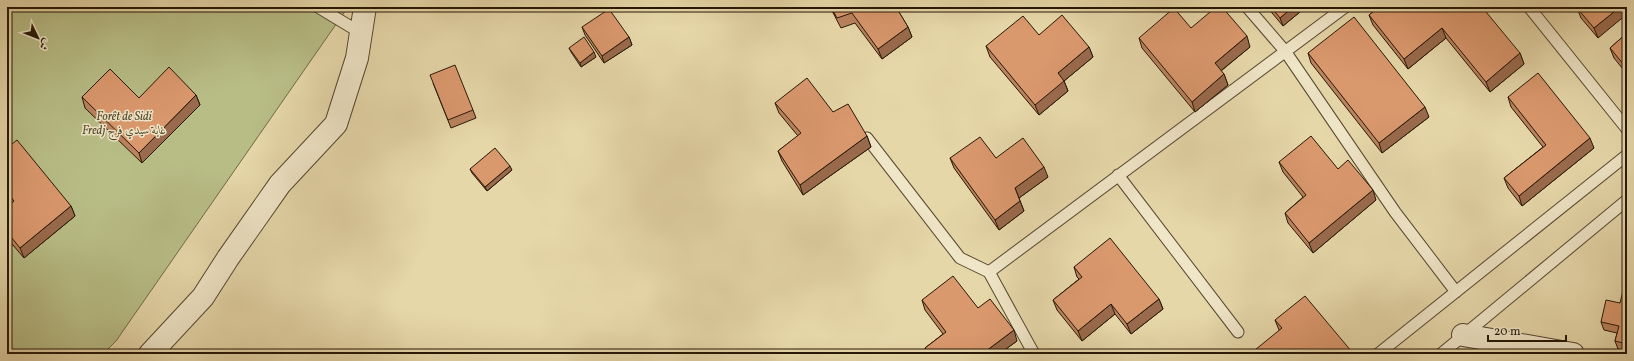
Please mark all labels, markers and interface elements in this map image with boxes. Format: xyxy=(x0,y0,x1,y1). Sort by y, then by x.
north arrow xyxy=(18,18,58,58)
text: ش xyxy=(35,35,53,53)
park label: Forêt de Sidi Fredj غابة سيدي فرج xyxy=(82,109,166,141)
scale bar xyxy=(1488,317,1566,343)
text: 20 m xyxy=(1494,324,1521,340)

